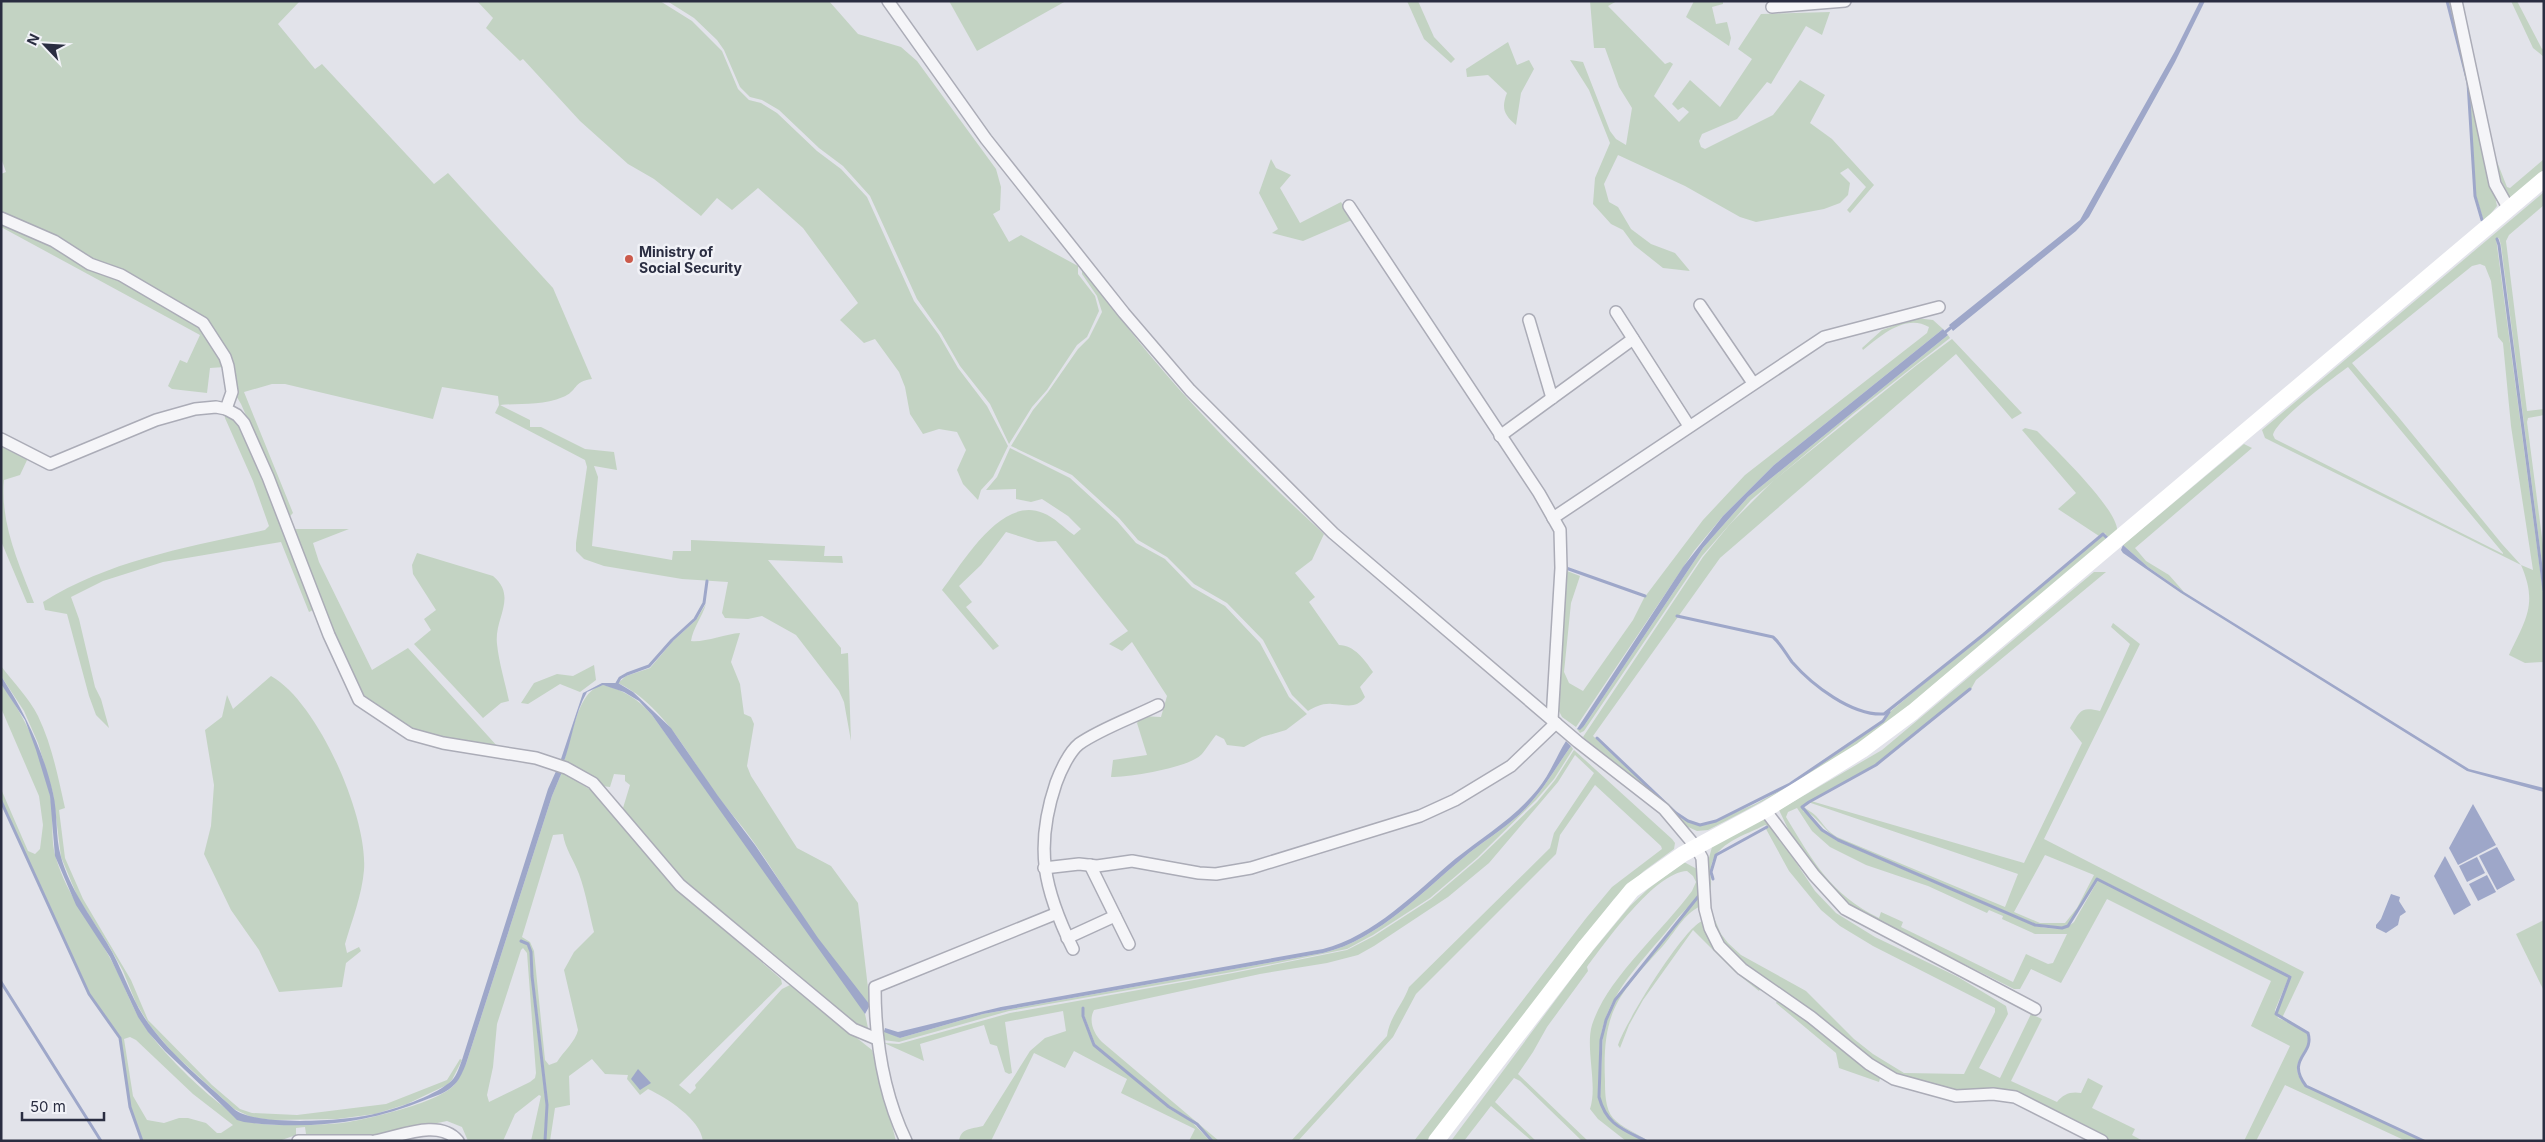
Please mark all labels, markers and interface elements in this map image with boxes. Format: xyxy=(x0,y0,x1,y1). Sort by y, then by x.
north arrow xyxy=(20,20,70,70)
text: N xyxy=(23,31,43,48)
place label: Ministry of Social Security xyxy=(639,243,743,276)
marker: Ministry of Social Security xyxy=(623,253,635,265)
scale bar xyxy=(22,1090,105,1122)
text: 50 m xyxy=(30,1097,66,1116)

